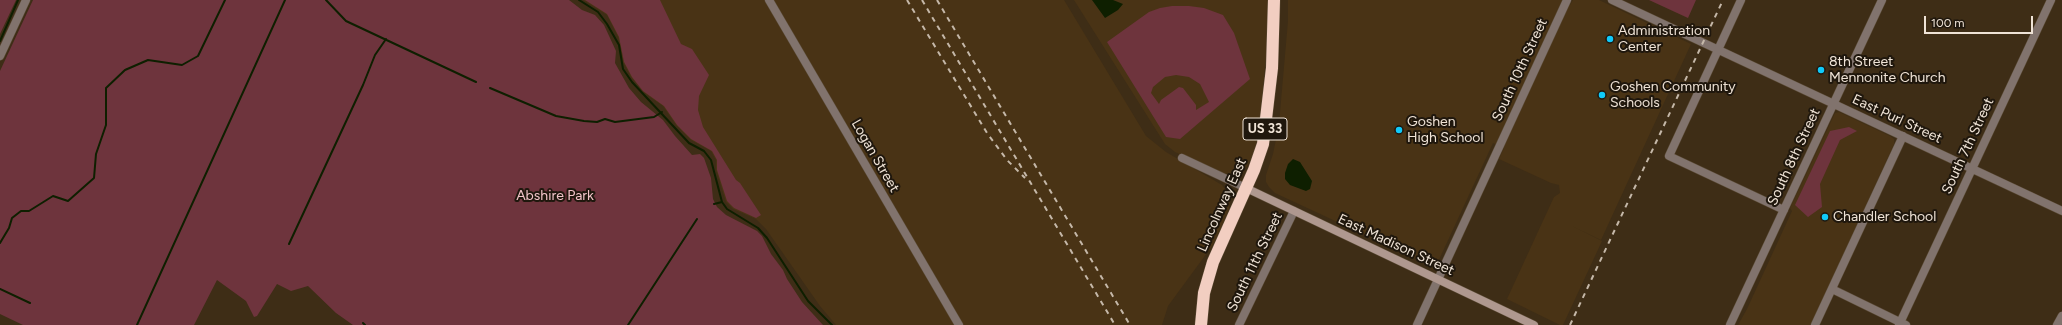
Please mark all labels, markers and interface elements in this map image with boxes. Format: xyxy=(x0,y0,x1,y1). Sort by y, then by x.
scale bar xyxy=(1926,8,2035,34)
street label: South 10th Street xyxy=(1489,16,1551,124)
text: 100 m xyxy=(1931,16,1965,30)
place label: Administration Center xyxy=(1618,23,1710,56)
marker: Administration Center xyxy=(1605,34,1615,44)
place label: 8th Street Mennonite Church xyxy=(1829,54,1945,86)
marker: 8th Street Mennonite Church xyxy=(1816,65,1826,75)
place label: Goshen Community Schools xyxy=(1610,79,1736,112)
marker: Goshen Community Schools xyxy=(1597,90,1607,100)
street label: East Purl Street xyxy=(1849,91,1945,147)
street label: South 7th Street xyxy=(1938,95,1998,197)
street label: South 8th Street xyxy=(1764,106,1824,208)
place label: Goshen High School xyxy=(1407,114,1484,146)
street label: Logan Street xyxy=(847,117,903,195)
road number: US 33 xyxy=(1243,118,1287,140)
marker: Goshen High School xyxy=(1394,125,1404,135)
street label: Lincolnway East xyxy=(1194,156,1250,254)
park label: Abshire Park xyxy=(516,188,594,204)
place label: Chandler School xyxy=(1833,209,1936,225)
street label: South 11th Street xyxy=(1224,210,1286,314)
street label: East Madison Street xyxy=(1335,211,1457,279)
marker: Chandler School xyxy=(1820,212,1830,222)

